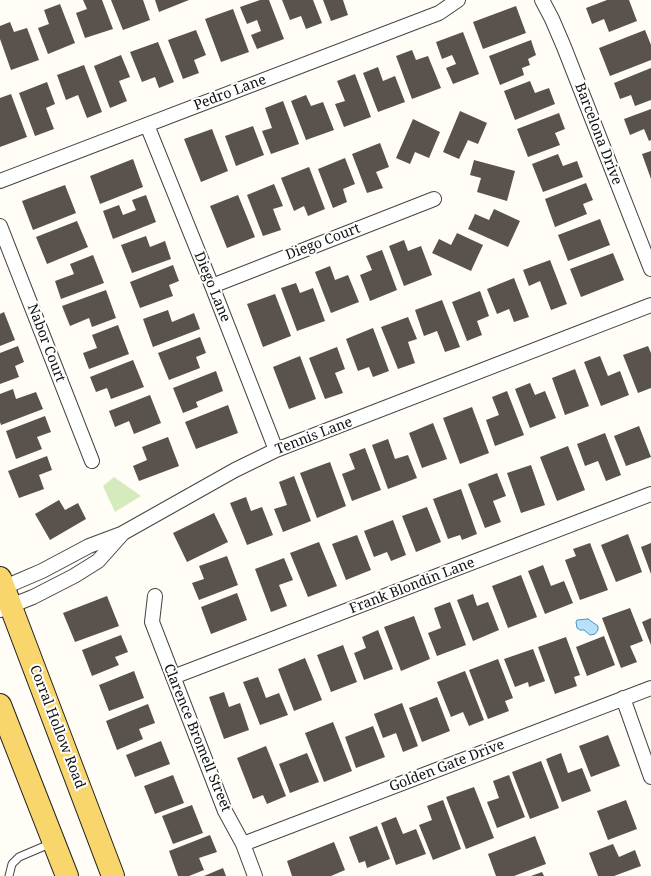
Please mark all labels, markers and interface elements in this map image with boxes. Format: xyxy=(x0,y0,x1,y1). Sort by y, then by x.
street label: Pedro Lane xyxy=(192,72,268,114)
street label: Barcelona Drive xyxy=(571,81,625,187)
street label: Diego Court xyxy=(283,220,363,264)
street label: Diego Lane xyxy=(190,249,234,325)
street label: Nabor Court xyxy=(23,301,69,385)
street label: Tennis Lane xyxy=(273,414,355,458)
street label: Frank Blondin Lane xyxy=(347,554,477,618)
street label: Clarence Bromell Street xyxy=(160,662,234,814)
street label: Corral Hollow Road xyxy=(26,663,88,791)
street label: Golden Gate Drive xyxy=(387,736,507,796)

